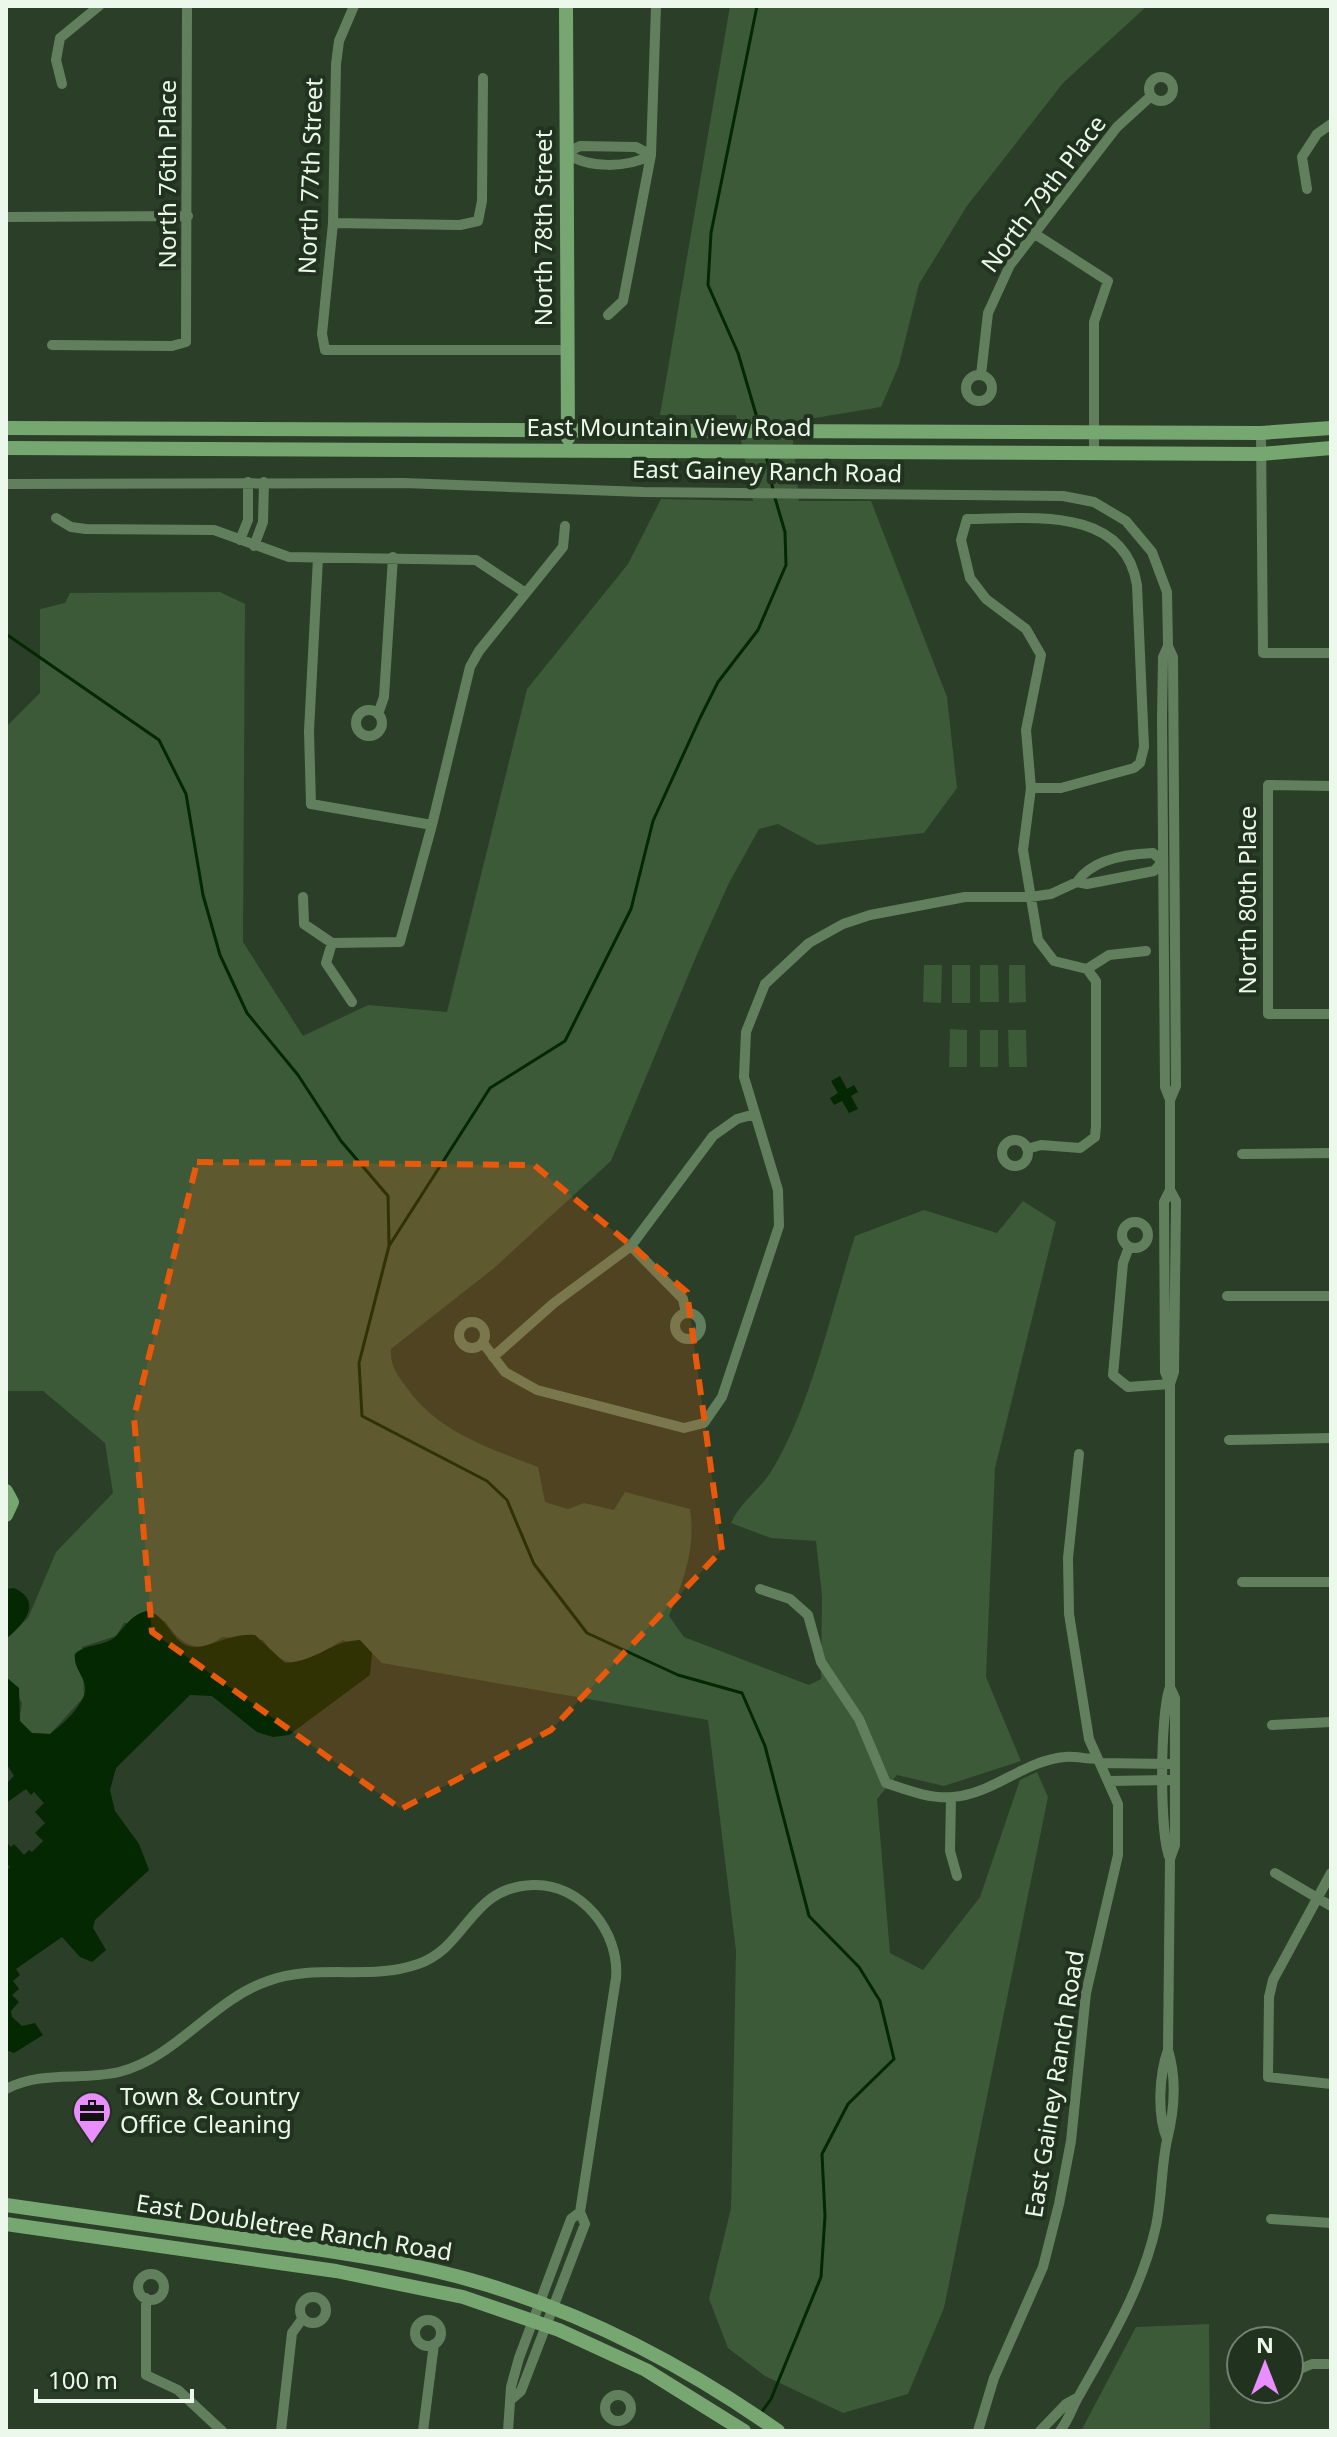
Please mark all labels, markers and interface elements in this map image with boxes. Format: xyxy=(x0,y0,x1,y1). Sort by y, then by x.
street label: North 77th Street xyxy=(290,77,329,275)
street label: North 76th Place xyxy=(150,80,183,268)
street label: North 79th Place xyxy=(973,108,1113,278)
street label: North 78th Street xyxy=(526,129,559,326)
street label: East Mountain View Road xyxy=(527,410,811,443)
street label: East Gainey Ranch Road xyxy=(632,452,902,489)
street label: North 80th Place xyxy=(1230,806,1263,994)
street label: East Gainey Ranch Road xyxy=(1016,1948,1091,2220)
place label: Town & Country Office Cleaning xyxy=(120,2079,300,2140)
office icon: Town & Country Office Cleaning xyxy=(71,2090,113,2145)
street label: East Doubletree Ranch Road xyxy=(134,2185,455,2268)
north arrow xyxy=(1225,2325,1305,2405)
text: N xyxy=(1256,2329,1274,2359)
scale bar xyxy=(36,2353,192,2403)
text: 100 m xyxy=(48,2363,118,2396)

